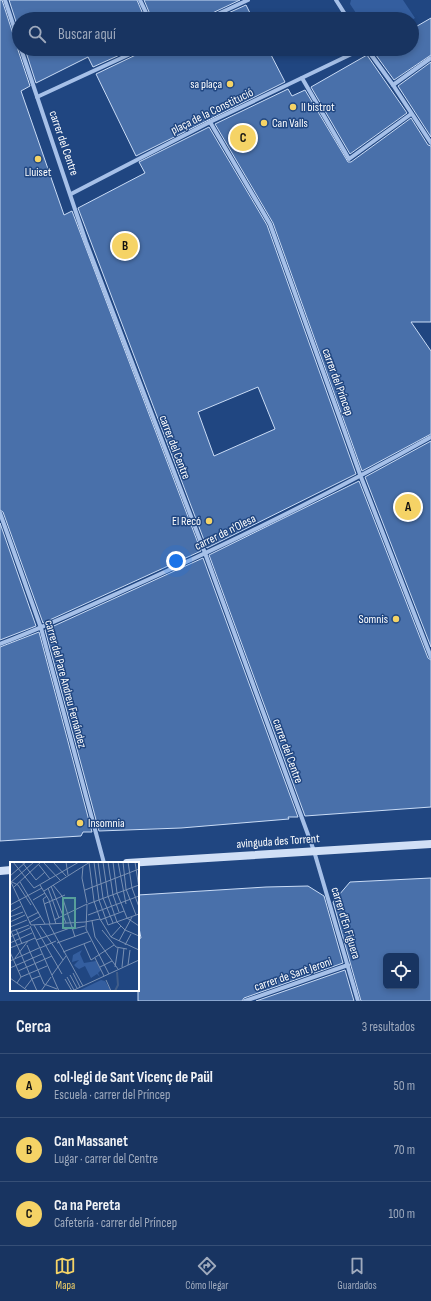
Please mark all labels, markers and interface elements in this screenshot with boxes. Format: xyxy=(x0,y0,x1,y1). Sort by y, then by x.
search box xyxy=(12,12,419,56)
icon: search xyxy=(26,23,48,45)
text: Buscar aquí xyxy=(58,25,116,44)
place label: sa plaça xyxy=(190,77,222,92)
marker: sa plaça xyxy=(225,79,235,89)
street label: plaça de la Constitució xyxy=(168,85,256,137)
place label: Il bistrot xyxy=(301,100,335,115)
marker: Il bistrot xyxy=(288,102,298,112)
street label: carrer del Centre xyxy=(45,109,82,178)
place label: Can Valls xyxy=(272,116,308,131)
marker: Can Valls xyxy=(259,118,269,128)
pin: C xyxy=(230,123,256,153)
marker: Lluiset xyxy=(33,154,43,164)
place label: Lluiset xyxy=(25,165,52,180)
pin: B xyxy=(112,231,138,261)
street label: carrer del Príncep xyxy=(318,346,357,418)
street label: carrer del Centre xyxy=(155,413,194,482)
pin: A xyxy=(395,492,421,522)
street label: carrer de n'Olesa xyxy=(192,511,259,554)
place label: El Recó xyxy=(172,514,201,529)
marker: El Recó xyxy=(204,516,214,526)
your location xyxy=(166,551,186,571)
place label: Somnis xyxy=(359,612,388,627)
marker: Somnis xyxy=(391,614,401,624)
street label: carrer del Pare Andreu Fernández xyxy=(41,619,90,750)
street label: carrer del Centre xyxy=(269,717,306,786)
place label: Insomnia xyxy=(88,816,125,831)
marker: Insomnia xyxy=(75,818,85,828)
street label: avinguda des Torrent xyxy=(236,831,320,852)
inset map xyxy=(10,862,139,991)
street label: carrer d'En Figuera xyxy=(327,885,364,961)
map controls xyxy=(383,953,419,989)
button: locate xyxy=(383,953,419,989)
street label: carrer de Sant Jeroni xyxy=(252,954,334,995)
text: Cerca xyxy=(16,1017,51,1037)
text: 3 resultados xyxy=(362,1019,415,1035)
text: col·legi de Sant Vicenç de Paül xyxy=(54,1068,213,1087)
text: A xyxy=(26,1078,32,1094)
text: 50 m xyxy=(394,1078,415,1094)
text: Escuela · carrer del Príncep xyxy=(54,1087,170,1103)
text: Can Massanet xyxy=(54,1132,128,1151)
text: B xyxy=(26,1142,32,1158)
text: 70 m xyxy=(394,1142,415,1158)
text: Lugar · carrer del Centre xyxy=(54,1151,158,1167)
text: Ca na Pereta xyxy=(54,1196,120,1215)
text: C xyxy=(26,1206,32,1222)
text: 100 m xyxy=(388,1206,415,1222)
text: Cafetería · carrer del Príncep xyxy=(54,1215,177,1231)
tab: Mapa xyxy=(54,1255,76,1292)
tab: Cómo llegar xyxy=(185,1255,229,1292)
tab: Guardados xyxy=(337,1255,377,1292)

